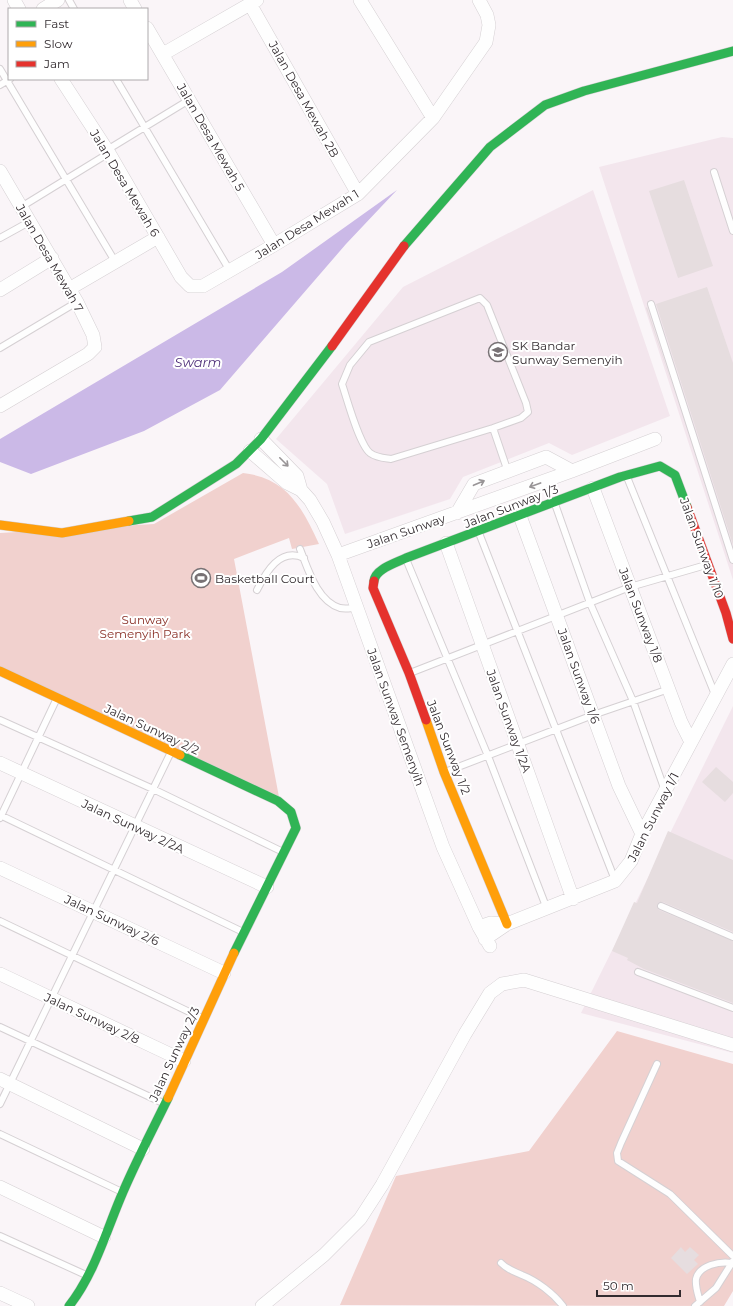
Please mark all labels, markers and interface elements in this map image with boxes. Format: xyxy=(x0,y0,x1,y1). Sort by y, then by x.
legend xyxy=(8,8,148,80)
text: Fast xyxy=(44,16,69,31)
text: Slow xyxy=(44,36,73,51)
street label: Jalan Desa Mewah 2B xyxy=(265,37,342,160)
text: Jam xyxy=(43,56,70,71)
street label: Jalan Desa Mewah 5 xyxy=(174,80,248,194)
street label: Jalan Desa Mewah 6 xyxy=(87,126,163,239)
street label: Jalan Desa Mewah 1 xyxy=(252,186,362,263)
street label: Jalan Desa Mewah 7 xyxy=(12,200,87,315)
place label: SK Bandar Sunway Semenyih xyxy=(512,338,623,367)
school or university icon: SK Bandar Sunway Semenyih xyxy=(487,341,509,363)
water label: Swarm xyxy=(175,354,221,370)
one-way arrow xyxy=(279,457,289,467)
one-way arrow xyxy=(473,478,485,486)
street label: Jalan Sunway 1/3 xyxy=(461,481,561,531)
one-way arrow xyxy=(529,481,541,489)
street label: Jalan Sunway 1/10 xyxy=(677,495,727,600)
street label: Jalan Sunway xyxy=(364,510,448,552)
street label: Jalan Sunway 1/8 xyxy=(616,564,666,665)
sports icon: Basketball Court xyxy=(190,567,212,589)
place label: Basketball Court xyxy=(215,571,315,586)
park label: Sunway Semenyih Park xyxy=(100,612,191,641)
street label: Jalan Sunway 1/6 xyxy=(554,625,603,726)
street label: Jalan Sunway Semenyih xyxy=(364,645,428,788)
street label: Jalan Sunway 1/2A xyxy=(483,666,535,775)
street label: Jalan Sunway 1/2 xyxy=(424,697,474,797)
street label: Jalan Sunway 2/2 xyxy=(101,700,202,758)
street label: Jalan Sunway 1/1 xyxy=(624,770,682,865)
street label: Jalan Sunway 2/2A xyxy=(78,795,187,856)
street label: Jalan Sunway 2/6 xyxy=(61,891,162,949)
street label: Jalan Sunway 2/8 xyxy=(41,989,142,1047)
street label: Jalan Sunway 2/3 xyxy=(145,1004,203,1105)
scale bar xyxy=(597,1272,680,1298)
text: 50 m xyxy=(603,1278,634,1293)

